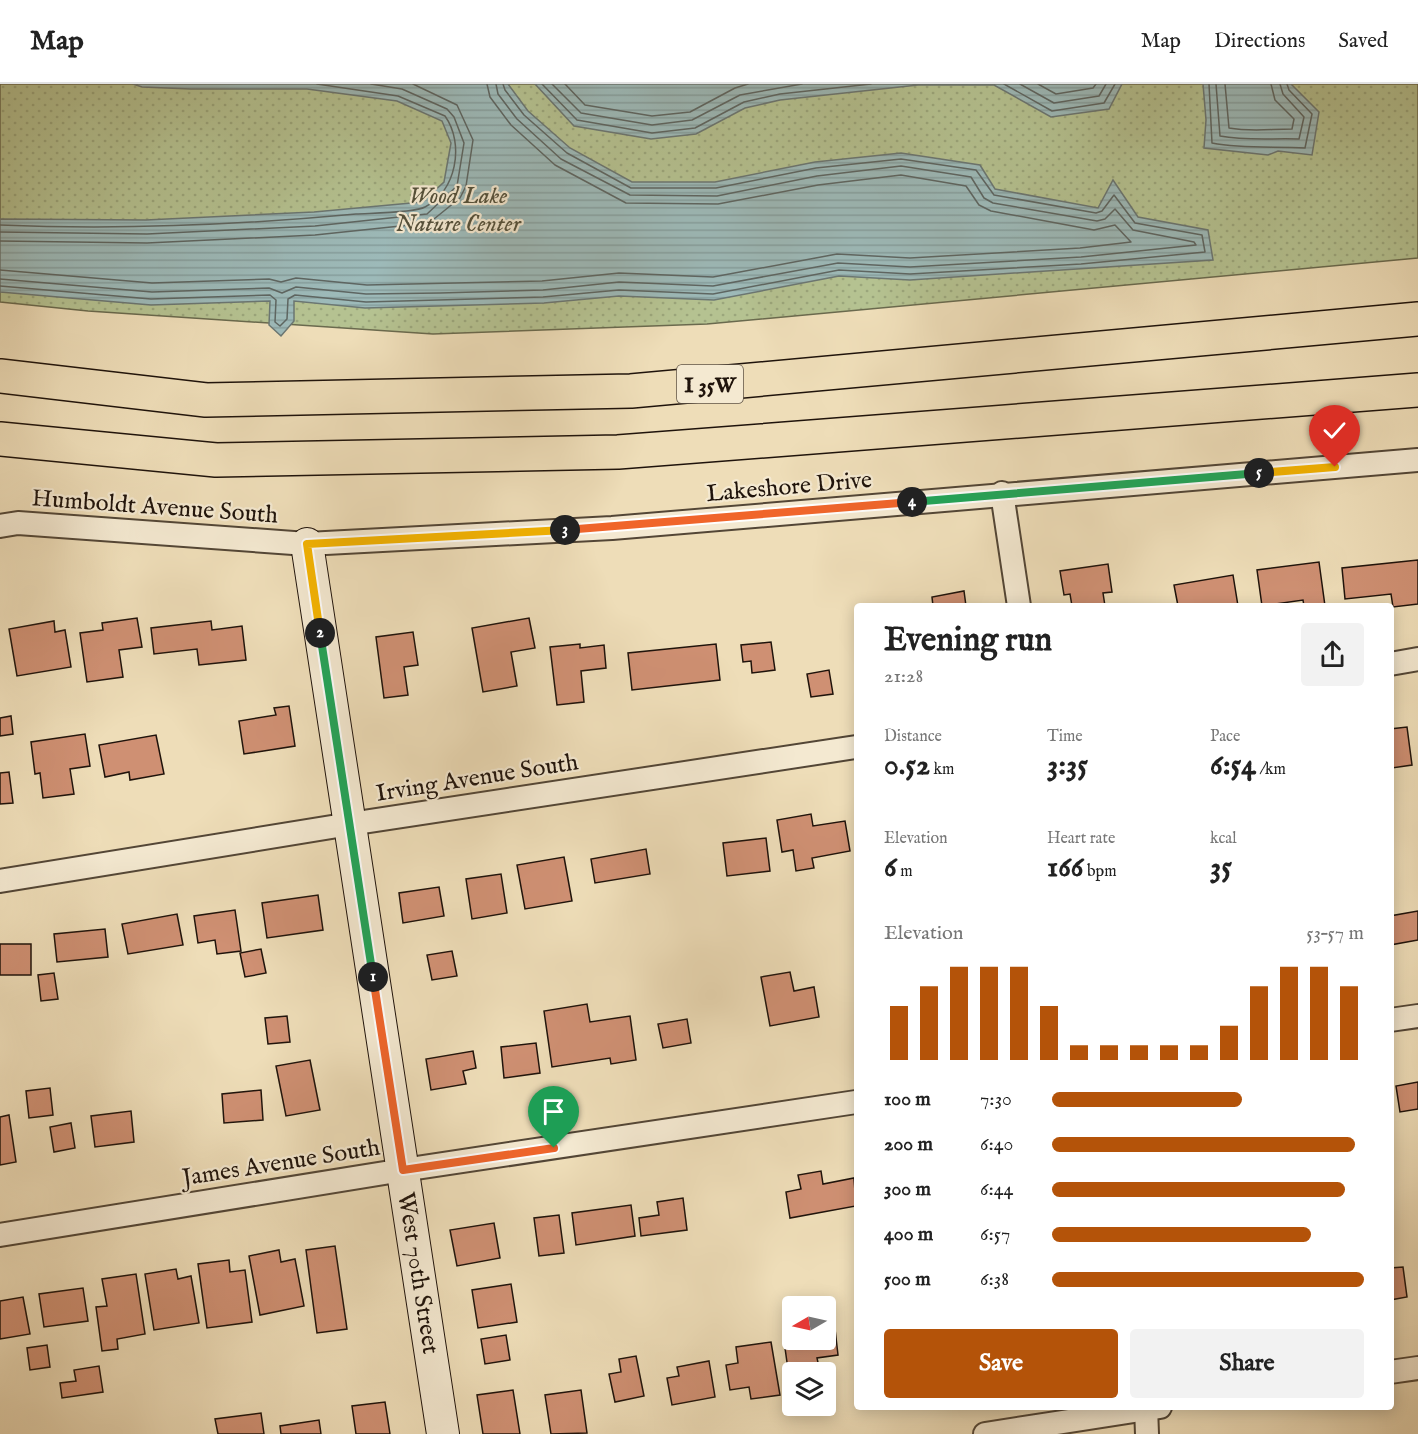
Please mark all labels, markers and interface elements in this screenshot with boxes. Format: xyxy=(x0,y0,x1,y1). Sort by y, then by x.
text: Map xyxy=(30,24,84,59)
text: Map xyxy=(1141,28,1181,55)
text: Directions xyxy=(1214,28,1305,55)
text: Saved xyxy=(1338,28,1388,55)
park label: Wood Lake Nature Center xyxy=(395,181,522,240)
road number: I 35W xyxy=(677,365,743,403)
pin xyxy=(1309,405,1360,467)
icon: check xyxy=(1318,414,1351,447)
pin: 5 xyxy=(1244,458,1274,488)
text: 5 xyxy=(1256,463,1262,483)
street label: Lakeshore Drive xyxy=(705,465,873,510)
street label: Humboldt Avenue South xyxy=(31,483,279,532)
pin: 4 xyxy=(897,487,927,517)
text: 4 xyxy=(908,492,916,512)
pin: 3 xyxy=(550,515,580,545)
text: 3 xyxy=(562,520,568,540)
pin: 2 xyxy=(305,618,335,648)
text: Evening run xyxy=(884,620,1052,662)
text: 2 xyxy=(316,623,324,643)
button: share xyxy=(1301,623,1364,686)
text: 21:28 xyxy=(884,664,923,689)
text: Distance xyxy=(884,727,942,747)
text: Time xyxy=(1047,727,1083,747)
text: Pace xyxy=(1210,727,1240,747)
street label: Irving Avenue South xyxy=(374,747,581,810)
text: 0.52 xyxy=(884,747,930,785)
text: 3:35 xyxy=(1047,747,1088,785)
text: 6:54 xyxy=(1210,747,1256,785)
text: km xyxy=(930,760,954,780)
text: /km xyxy=(1256,760,1286,780)
text: Elevation xyxy=(884,829,947,849)
text: Heart rate xyxy=(1047,829,1115,849)
text: kcal xyxy=(1210,829,1237,849)
text: 6 xyxy=(884,849,897,887)
text: 166 xyxy=(1047,849,1084,887)
text: 35 xyxy=(1210,849,1232,887)
text: m xyxy=(897,862,913,882)
text: bpm xyxy=(1084,862,1117,882)
text: Elevation xyxy=(884,921,963,946)
text: 53–57 m xyxy=(1306,921,1364,946)
pin: 1 xyxy=(358,962,388,992)
text: 1 xyxy=(370,967,376,987)
pin xyxy=(528,1086,579,1148)
text: 100 m xyxy=(884,1087,931,1112)
text: 7:30 xyxy=(980,1087,1012,1112)
icon: arrive xyxy=(537,1095,570,1128)
text: 200 m xyxy=(884,1132,933,1157)
text: 6:40 xyxy=(980,1132,1013,1157)
street label: James Avenue South xyxy=(177,1133,383,1195)
text: 300 m xyxy=(884,1177,931,1202)
text: 6:44 xyxy=(980,1177,1013,1202)
street label: West 70th Street xyxy=(389,1190,446,1356)
text: 400 m xyxy=(884,1222,933,1247)
text: 6:57 xyxy=(980,1222,1010,1247)
text: 500 m xyxy=(884,1267,931,1292)
text: 6:38 xyxy=(980,1267,1009,1292)
north arrow xyxy=(782,1296,836,1350)
map controls xyxy=(782,1296,836,1416)
button: Save xyxy=(884,1329,1118,1398)
button: Share xyxy=(1130,1329,1364,1398)
button: layers xyxy=(782,1362,836,1416)

